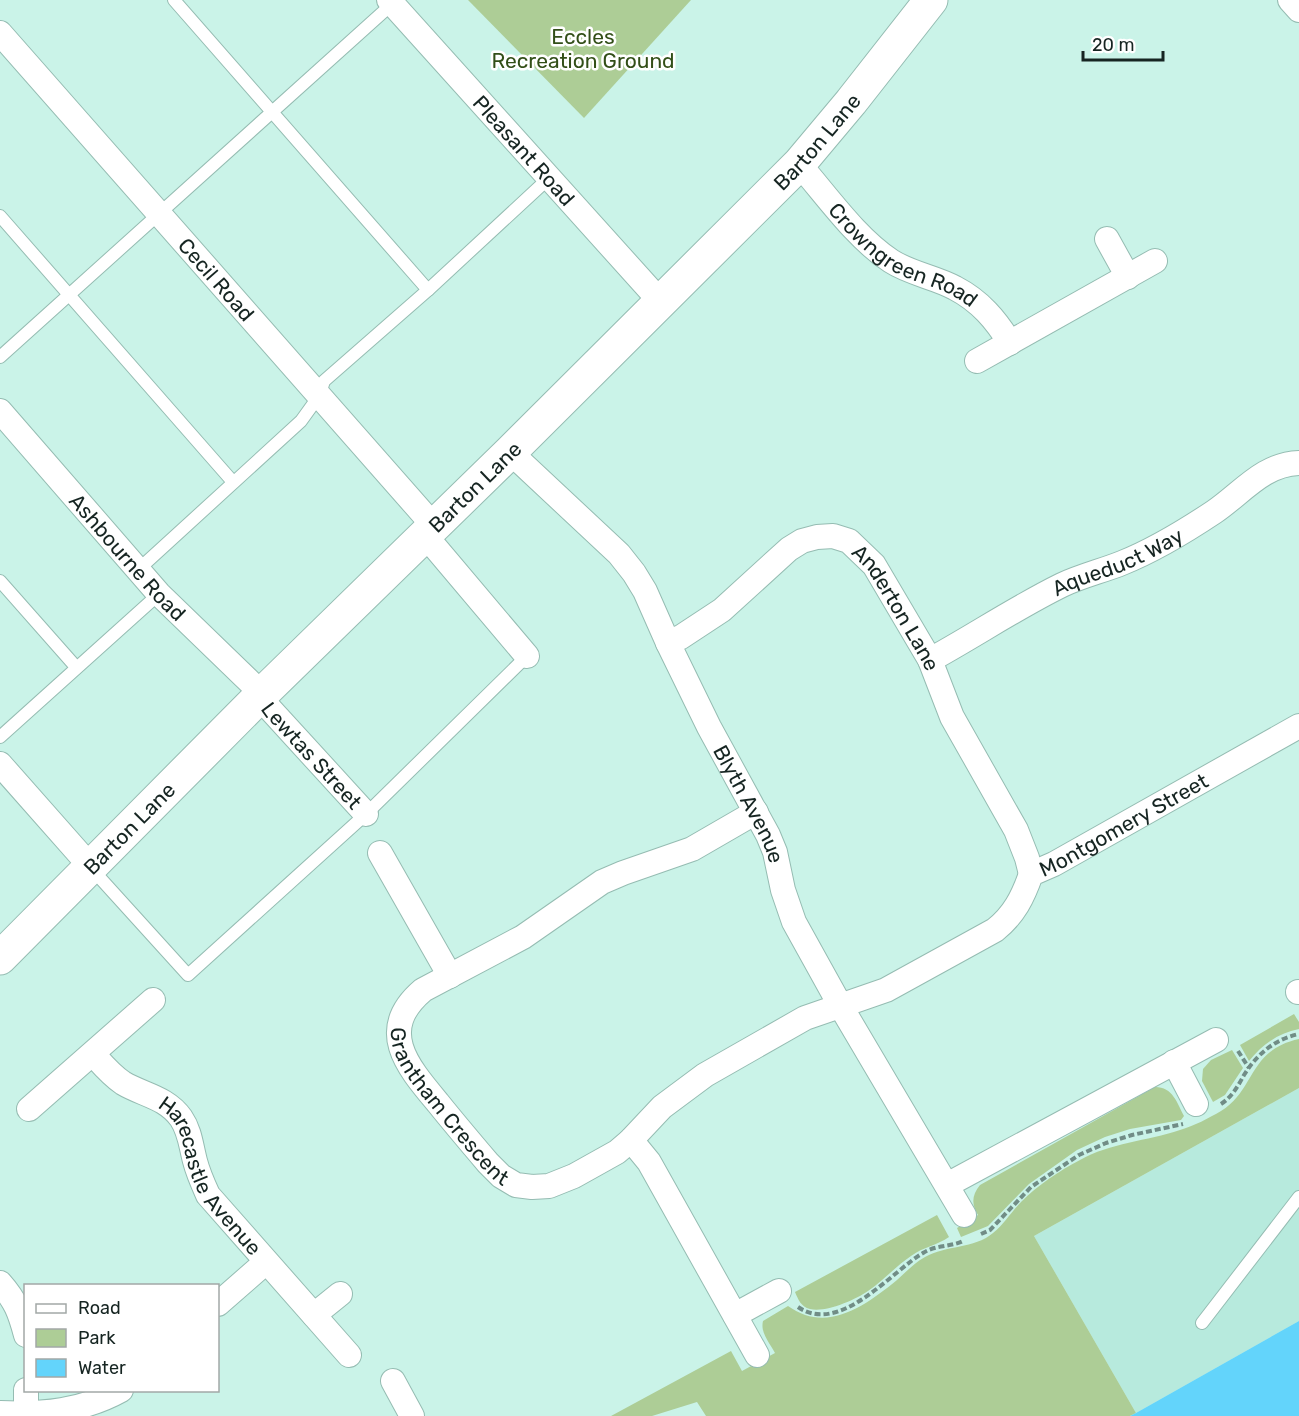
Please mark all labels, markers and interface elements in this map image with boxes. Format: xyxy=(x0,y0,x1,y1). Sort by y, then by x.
park label: Eccles Recreation Ground xyxy=(491,24,675,73)
scale bar xyxy=(1083,24,1162,62)
text: 20 m xyxy=(1092,34,1134,56)
street label: Barton Lane xyxy=(768,88,865,195)
street label: Pleasant Road xyxy=(468,90,580,211)
street label: Crowngreen Road xyxy=(824,197,983,311)
street label: Cecil Road xyxy=(173,232,260,326)
street label: Barton Lane xyxy=(423,436,526,537)
street label: Ashbourne Road xyxy=(65,488,191,626)
street label: Aqueduct Way xyxy=(1048,522,1188,601)
street label: Anderton Lane xyxy=(847,539,945,674)
street label: Lewtas Street xyxy=(256,697,367,814)
street label: Blyth Avenue xyxy=(709,740,789,865)
street label: Montgomery Street xyxy=(1035,768,1212,881)
street label: Barton Lane xyxy=(78,777,180,879)
street label: Grantham Crescent xyxy=(386,1027,514,1190)
street label: Harecastle Avenue xyxy=(154,1090,267,1260)
legend xyxy=(24,1284,219,1392)
text: Road xyxy=(78,1297,121,1319)
text: Park xyxy=(78,1327,116,1349)
text: Water xyxy=(78,1357,126,1379)

